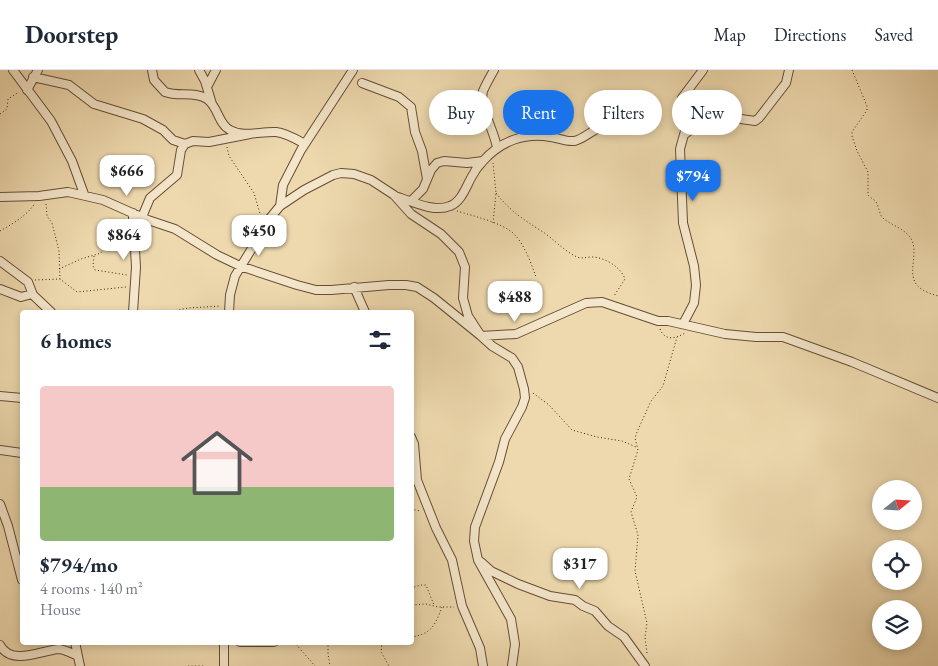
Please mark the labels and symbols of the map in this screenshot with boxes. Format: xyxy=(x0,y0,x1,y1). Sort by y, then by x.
pin: $666 xyxy=(97,154,157,197)
pin: $794 xyxy=(663,160,723,202)
pin: $450 xyxy=(229,214,289,257)
pin: $864 xyxy=(94,218,154,261)
pin: $488 xyxy=(485,280,545,323)
north arrow xyxy=(872,480,922,530)
pin: $317 xyxy=(550,548,610,590)

